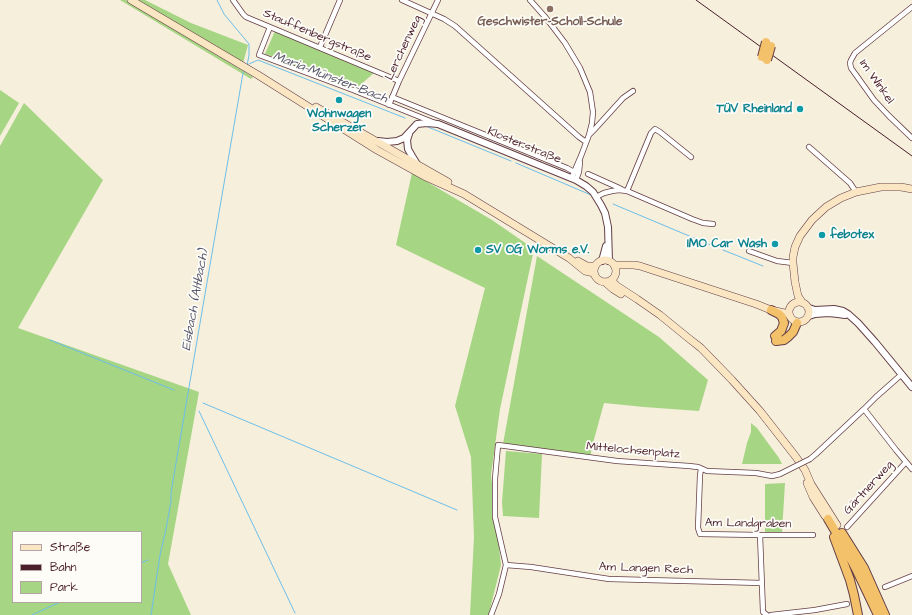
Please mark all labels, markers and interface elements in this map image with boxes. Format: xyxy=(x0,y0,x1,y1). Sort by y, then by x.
marker: Geschwister-Scholl-Schule xyxy=(545,4,555,14)
street label: Stauffenbergstraße xyxy=(261,7,373,65)
street label: Lerchenweg xyxy=(383,13,425,83)
place label: Geschwister-Scholl-Schule xyxy=(478,15,622,29)
water label: Maria-Münster-Bach xyxy=(270,49,390,107)
street label: Im Winkel xyxy=(856,57,896,107)
marker: Wohnwagen Scherzer xyxy=(334,95,344,105)
place label: TÜV Rheinland xyxy=(717,102,792,116)
marker: TÜV Rheinland xyxy=(795,104,805,114)
place label: Wohnwagen Scherzer xyxy=(307,107,371,135)
street label: Klosterstraße xyxy=(485,125,563,167)
place label: febotex xyxy=(830,228,874,242)
marker: febotex xyxy=(817,230,827,240)
place label: IMO Car Wash xyxy=(687,237,767,251)
marker: IMO Car Wash xyxy=(770,239,780,249)
place label: SV OG Worms e.V. xyxy=(486,243,589,257)
marker: SV OG Worms e.V. xyxy=(473,245,483,255)
water label: Eisbach (Altbach) xyxy=(179,248,213,352)
street label: Mittelochsenplatz xyxy=(586,440,680,462)
street label: Gärtnerweg xyxy=(841,458,897,518)
street label: Am Landgraben xyxy=(705,516,791,532)
legend xyxy=(12,531,142,603)
text: Straße xyxy=(50,539,90,556)
text: Bahn xyxy=(50,559,77,576)
street label: Am Langen Rech xyxy=(599,560,693,578)
text: Park xyxy=(50,579,78,596)

